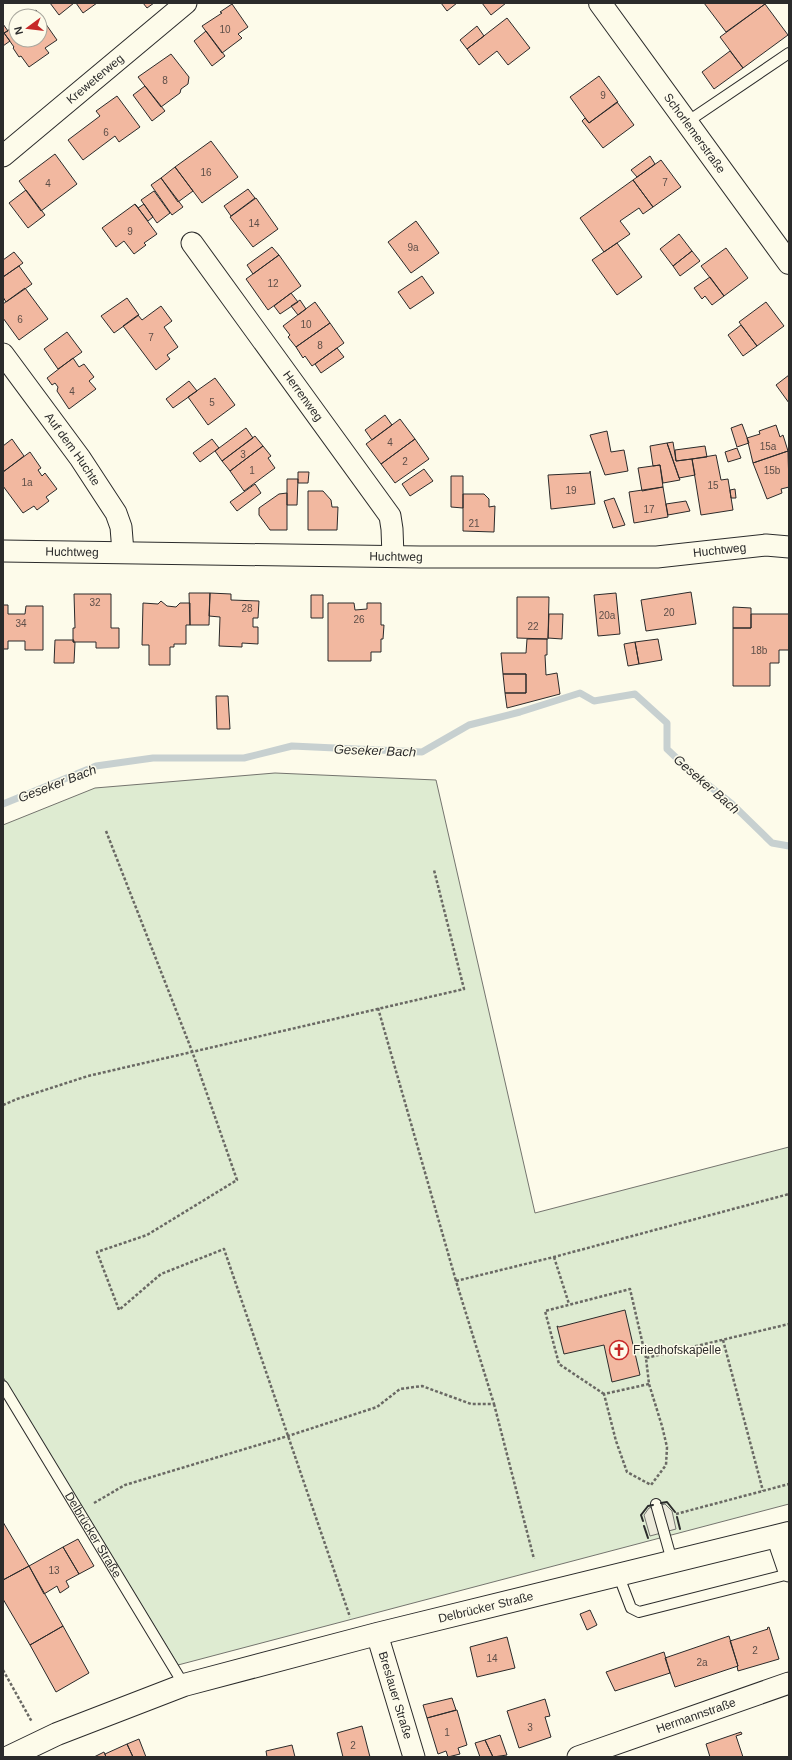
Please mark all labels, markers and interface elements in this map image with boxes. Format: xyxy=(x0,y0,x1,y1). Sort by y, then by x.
north arrow xyxy=(8,8,48,48)
house number: 10 xyxy=(219,24,231,35)
text: N xyxy=(12,25,25,36)
street label: Kreweterweg xyxy=(64,51,126,107)
house number: 8 xyxy=(162,75,168,86)
house number: 9 xyxy=(600,90,606,101)
street label: Schorlemerstraße xyxy=(661,90,729,176)
house number: 6 xyxy=(103,127,109,138)
house number: 16 xyxy=(200,167,212,178)
house number: 7 xyxy=(662,177,668,188)
house number: 4 xyxy=(45,178,51,189)
house number: 14 xyxy=(248,218,260,229)
house number: 9 xyxy=(127,226,133,237)
house number: 9a xyxy=(407,242,419,253)
house number: 12 xyxy=(267,278,279,289)
house number: 6 xyxy=(17,314,23,325)
house number: 10 xyxy=(300,319,312,330)
house number: 7 xyxy=(148,332,154,343)
house number: 8 xyxy=(317,340,323,351)
street label: Herrenweg xyxy=(280,368,326,424)
house number: 4 xyxy=(69,386,75,397)
house number: 5 xyxy=(209,397,215,408)
street label: Auf dem Huchte xyxy=(42,410,103,489)
house number: 4 xyxy=(387,437,393,448)
house number: 15a xyxy=(760,441,777,452)
house number: 3 xyxy=(240,449,246,460)
house number: 2 xyxy=(402,456,408,467)
house number: 1 xyxy=(249,465,255,476)
house number: 15b xyxy=(764,465,781,476)
house number: 1a xyxy=(21,477,33,488)
house number: 15 xyxy=(707,480,719,491)
house number: 19 xyxy=(565,485,577,496)
house number: 17 xyxy=(643,504,655,515)
house number: 21 xyxy=(468,518,480,529)
street label: Huchtweg xyxy=(692,540,747,560)
street label: Huchtweg xyxy=(45,545,99,559)
street label: Huchtweg xyxy=(369,549,423,564)
house number: 32 xyxy=(89,597,101,608)
house number: 28 xyxy=(241,603,253,614)
house number: 20 xyxy=(663,607,675,618)
house number: 20a xyxy=(599,610,616,621)
house number: 26 xyxy=(353,614,365,625)
house number: 34 xyxy=(15,618,27,629)
house number: 22 xyxy=(527,621,539,632)
house number: 18b xyxy=(751,645,768,656)
water label: Geseker Bach xyxy=(334,742,416,759)
water label: Geseker Bach xyxy=(671,752,743,817)
water label: Geseker Bach xyxy=(16,762,98,805)
church icon: Friedhofskapelle xyxy=(608,1339,630,1361)
place label: Friedhofskapelle xyxy=(633,1343,721,1357)
street label: Delbrücker Straße xyxy=(62,1490,125,1580)
house number: 13 xyxy=(48,1565,60,1576)
street label: Delbrücker Straße xyxy=(437,1589,535,1626)
house number: 2 xyxy=(752,1645,758,1656)
street label: Breslauer Straße xyxy=(376,1650,415,1741)
house number: 14 xyxy=(486,1653,498,1664)
house number: 2a xyxy=(696,1657,708,1668)
street label: Hermannstraße xyxy=(654,1695,738,1736)
house number: 3 xyxy=(527,1722,533,1733)
house number: 1 xyxy=(444,1727,450,1738)
house number: 2 xyxy=(350,1740,356,1751)

